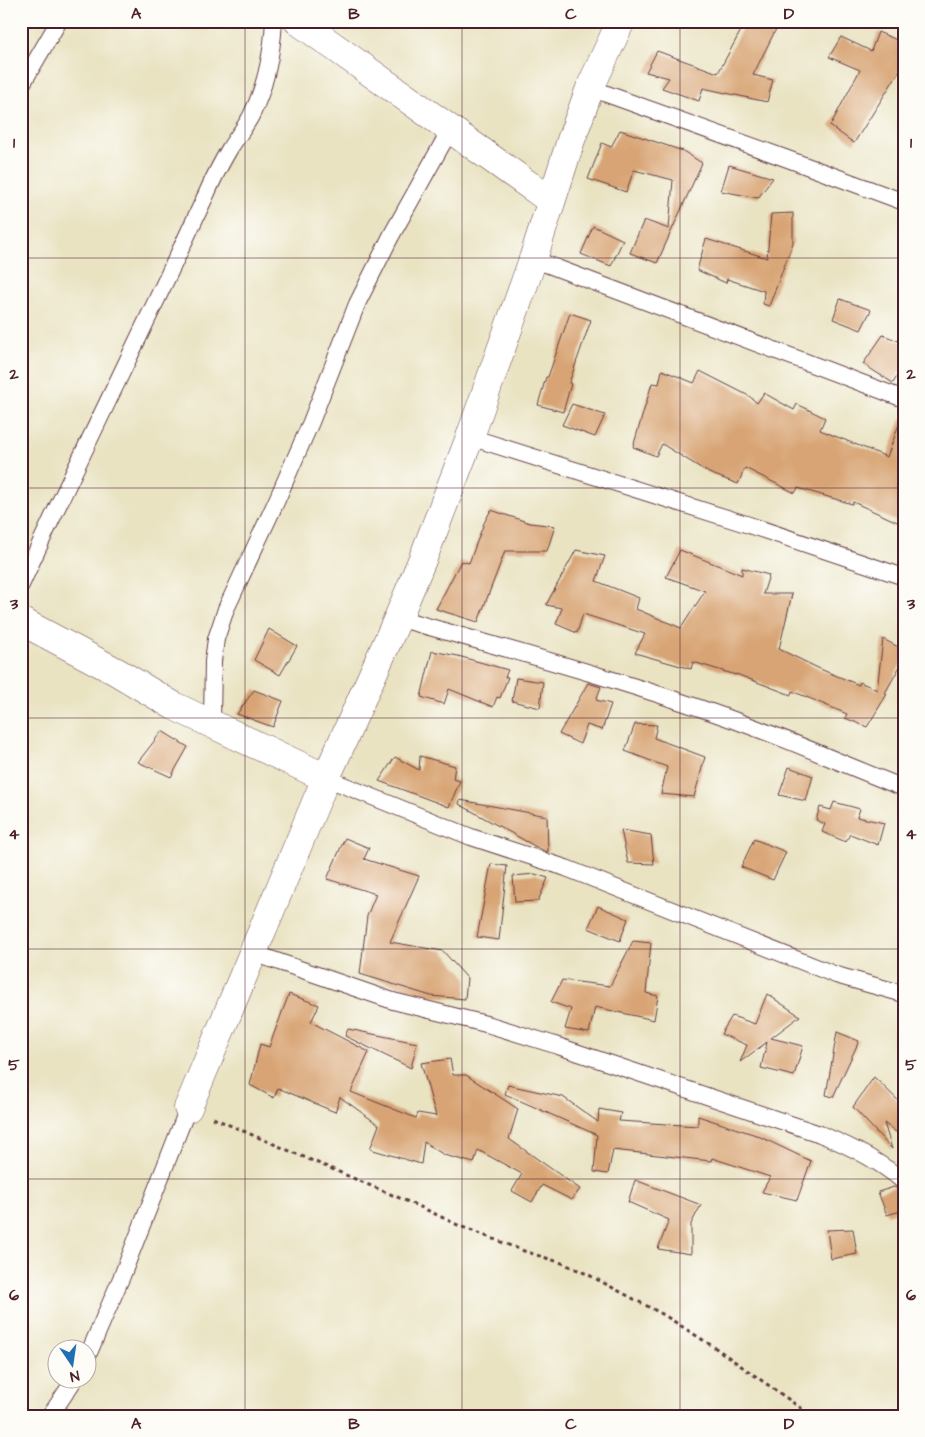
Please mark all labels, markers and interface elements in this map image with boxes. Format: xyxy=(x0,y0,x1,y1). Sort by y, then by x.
text: A xyxy=(131,3,142,25)
text: B xyxy=(348,3,360,25)
text: C xyxy=(565,3,577,25)
text: D xyxy=(784,3,795,25)
text: 1 xyxy=(13,132,16,154)
text: 1 xyxy=(910,132,913,154)
text: 2 xyxy=(8,363,19,385)
text: 2 xyxy=(905,363,916,385)
text: 3 xyxy=(9,593,19,615)
text: 3 xyxy=(906,593,916,615)
text: 4 xyxy=(9,823,20,845)
text: 4 xyxy=(906,823,917,845)
text: 5 xyxy=(8,1054,20,1076)
text: 5 xyxy=(905,1054,917,1076)
text: 6 xyxy=(9,1284,19,1306)
text: 6 xyxy=(906,1284,916,1306)
north arrow xyxy=(48,1340,98,1390)
text: N xyxy=(68,1365,81,1386)
text: A xyxy=(131,1413,142,1435)
text: B xyxy=(348,1413,360,1435)
text: C xyxy=(565,1413,577,1435)
text: D xyxy=(784,1413,795,1435)

